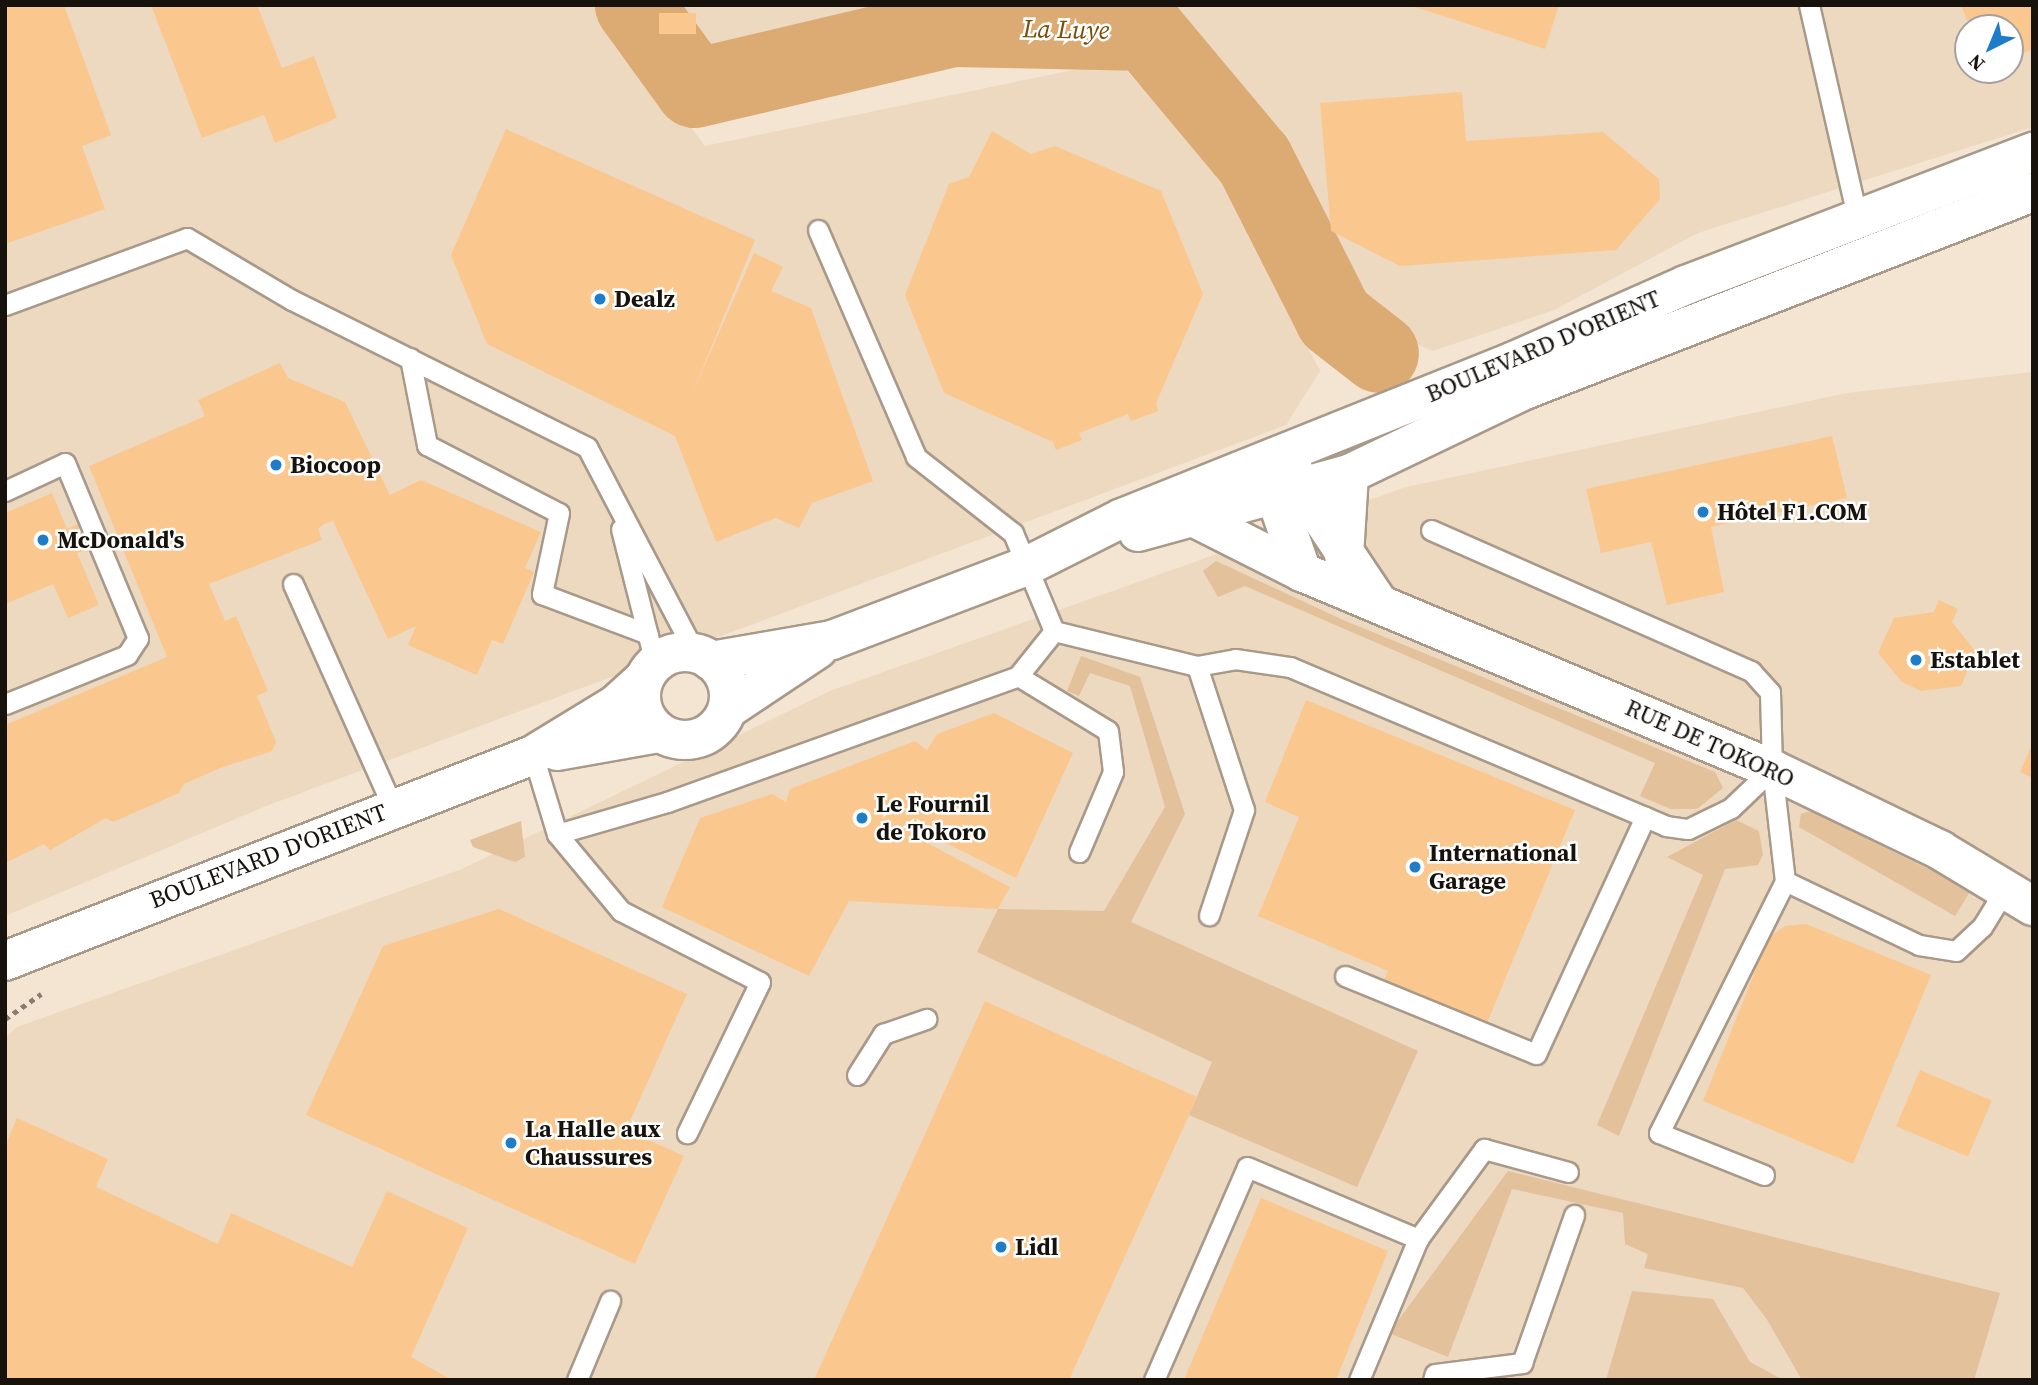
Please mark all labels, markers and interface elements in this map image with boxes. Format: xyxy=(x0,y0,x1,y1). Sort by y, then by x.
water label: La Luye xyxy=(1022,14,1110,46)
north arrow xyxy=(1954,14,2024,84)
text: N xyxy=(1962,49,1990,77)
street label: BOULEVARD D'ORIENT xyxy=(1421,284,1665,408)
place label: Dealz xyxy=(614,285,675,313)
marker: Dealz xyxy=(592,291,608,307)
place label: Biocoop xyxy=(290,451,381,479)
marker: Biocoop xyxy=(268,457,284,473)
place label: Hôtel F1.COM xyxy=(1717,498,1868,526)
marker: Hôtel F1.COM xyxy=(1695,504,1711,520)
place label: McDonald's xyxy=(57,526,184,554)
marker: McDonald's xyxy=(35,532,51,548)
place label: Establet xyxy=(1930,646,2020,674)
marker: Establet xyxy=(1908,652,1924,668)
street label: RUE DE TOKORO xyxy=(1621,693,1799,793)
place label: Le Fournil de Tokoro xyxy=(876,790,990,846)
street label: BOULEVARD D'ORIENT xyxy=(145,797,391,915)
marker: Le Fournil de Tokoro xyxy=(854,810,870,826)
place label: International Garage xyxy=(1429,839,1577,895)
marker: International Garage xyxy=(1407,859,1423,875)
place label: La Halle aux Chaussures xyxy=(525,1115,661,1171)
marker: La Halle aux Chaussures xyxy=(503,1135,519,1151)
place label: Lidl xyxy=(1015,1233,1059,1261)
marker: Lidl xyxy=(993,1239,1009,1255)

